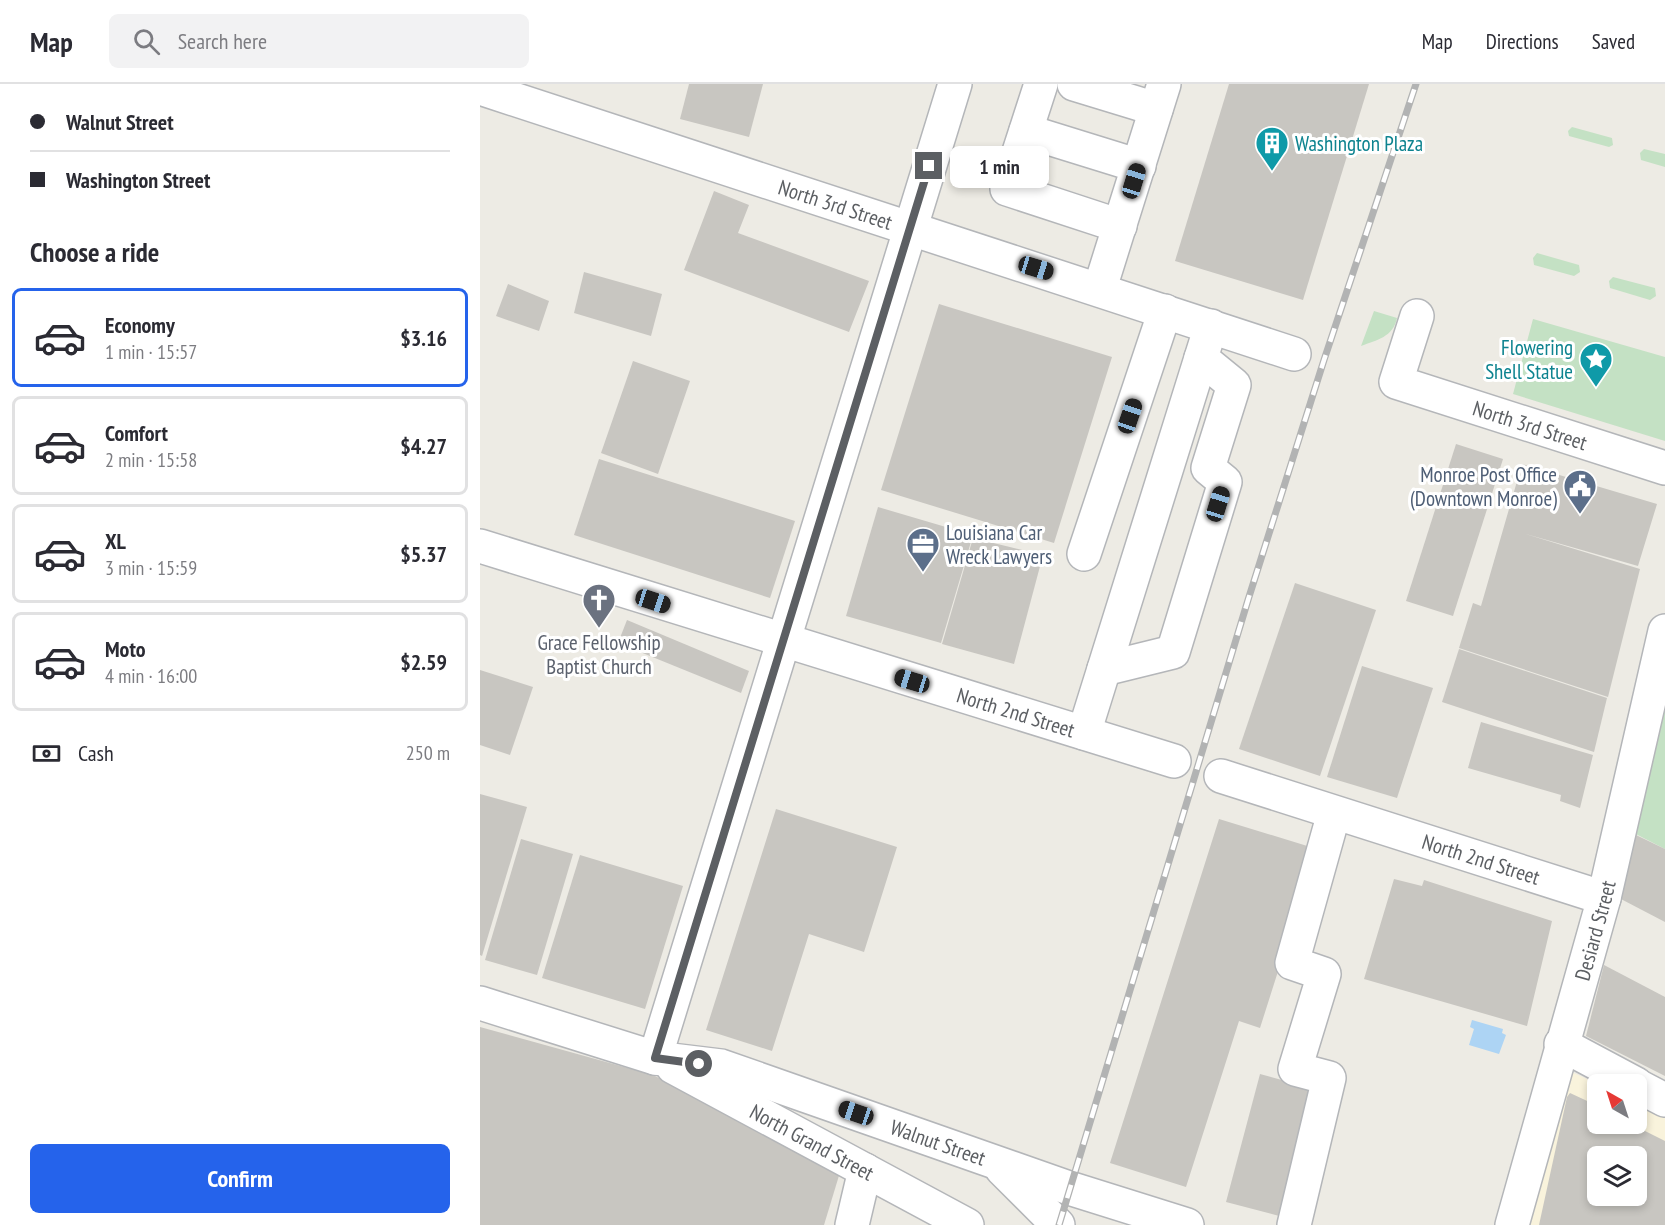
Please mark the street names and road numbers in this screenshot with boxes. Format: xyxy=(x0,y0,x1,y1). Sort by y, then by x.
street label: North 3rd Street xyxy=(775,173,896,235)
street label: North 3rd Street xyxy=(1470,394,1591,456)
street label: North 2nd Street xyxy=(954,681,1078,743)
street label: North 2nd Street xyxy=(1419,827,1544,890)
street label: Desiard Street xyxy=(1568,878,1621,983)
street label: North Grand Street xyxy=(745,1097,879,1186)
street label: Walnut Street xyxy=(887,1113,989,1171)

